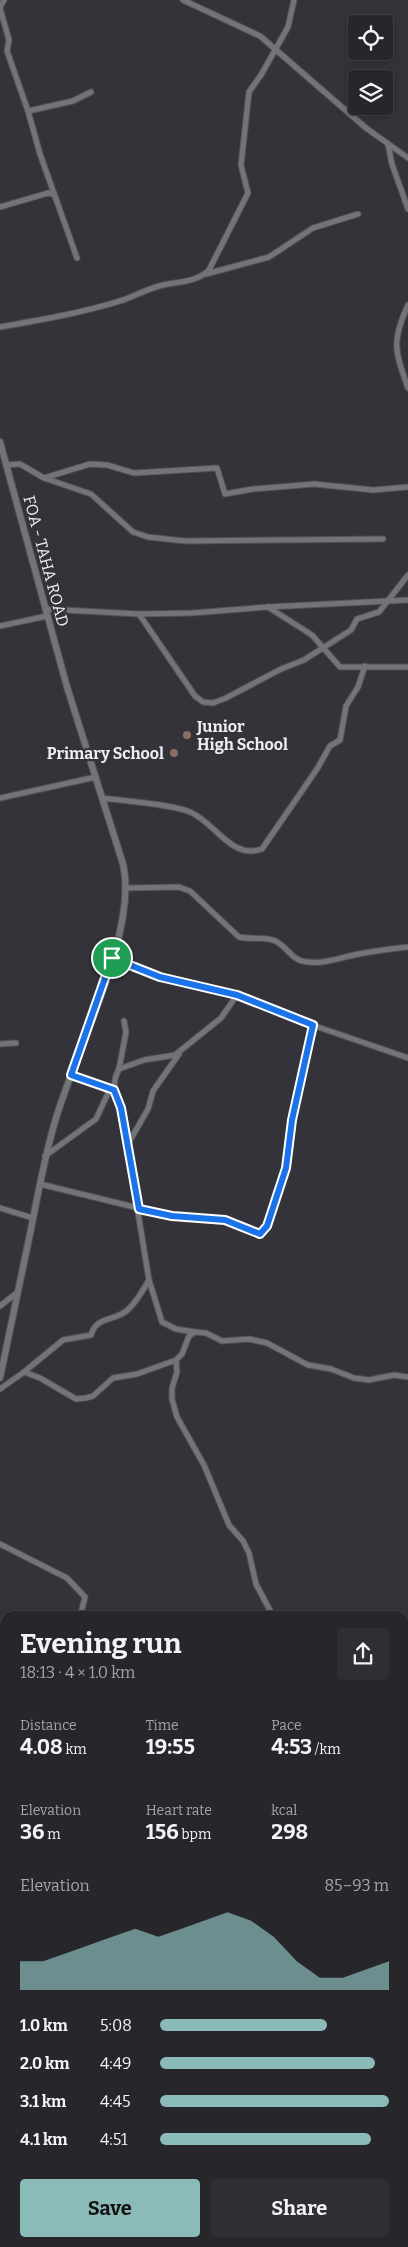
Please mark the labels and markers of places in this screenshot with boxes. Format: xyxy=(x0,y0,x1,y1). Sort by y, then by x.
place label: Junior High School xyxy=(196,717,288,754)
marker: Junior High School xyxy=(181,729,193,741)
place label: Primary School xyxy=(47,744,164,763)
marker: Primary School xyxy=(168,747,180,759)
pin xyxy=(91,937,133,979)

